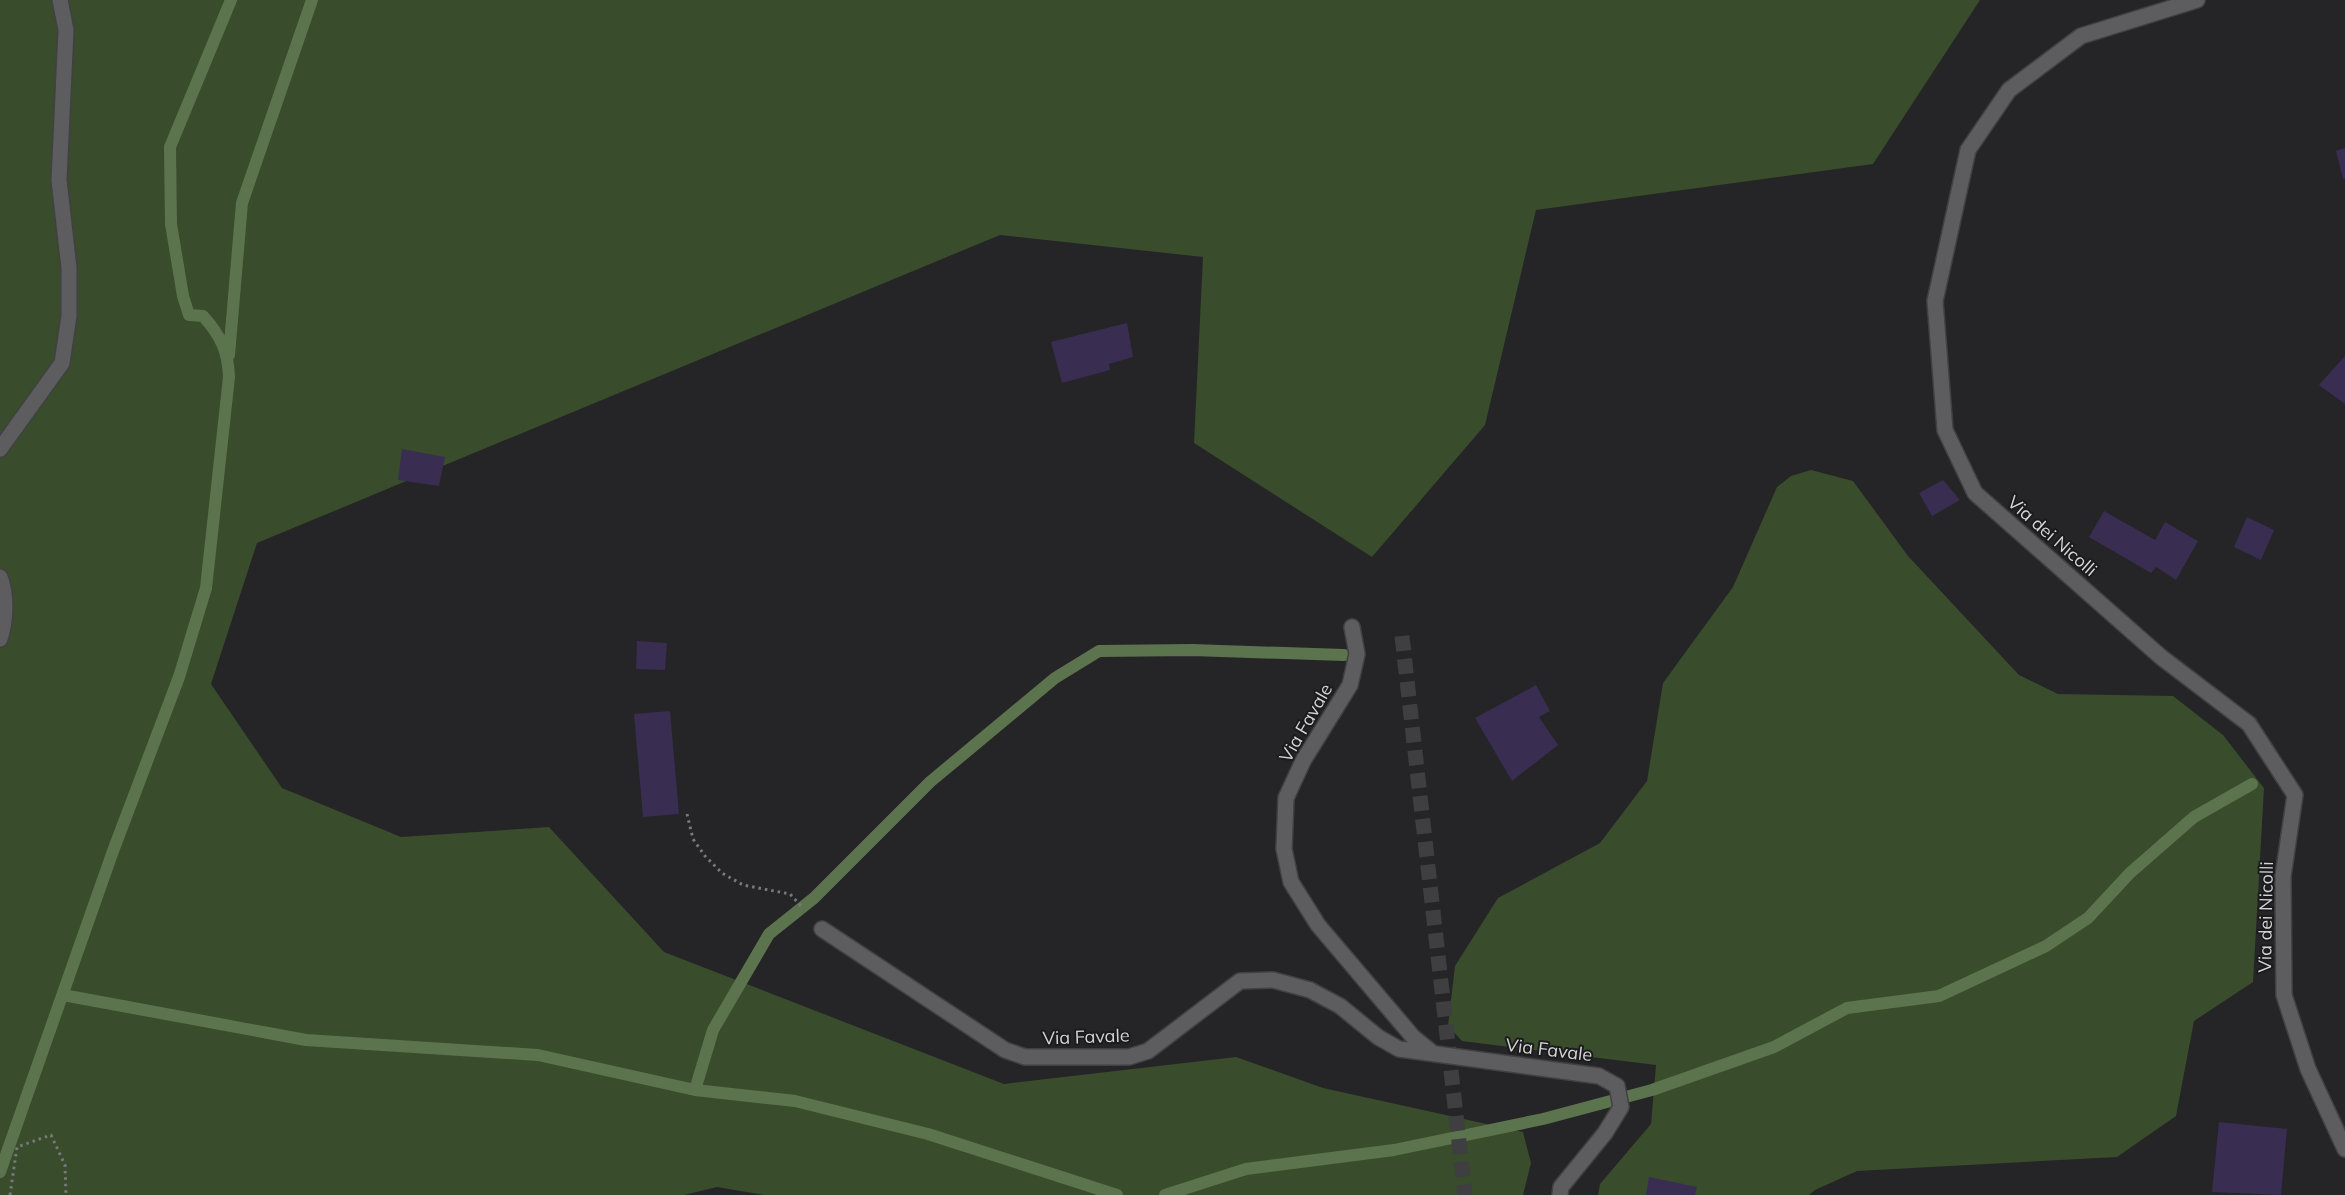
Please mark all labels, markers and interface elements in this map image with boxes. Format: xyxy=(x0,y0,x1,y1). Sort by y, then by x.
street label: Via dei Nicolli xyxy=(2003,490,2102,581)
street label: Via Favale xyxy=(1274,679,1337,766)
street label: Via dei Nicolli xyxy=(2253,861,2278,973)
street label: Via Favale xyxy=(1042,1023,1130,1050)
street label: Via Favale xyxy=(1504,1033,1594,1066)

